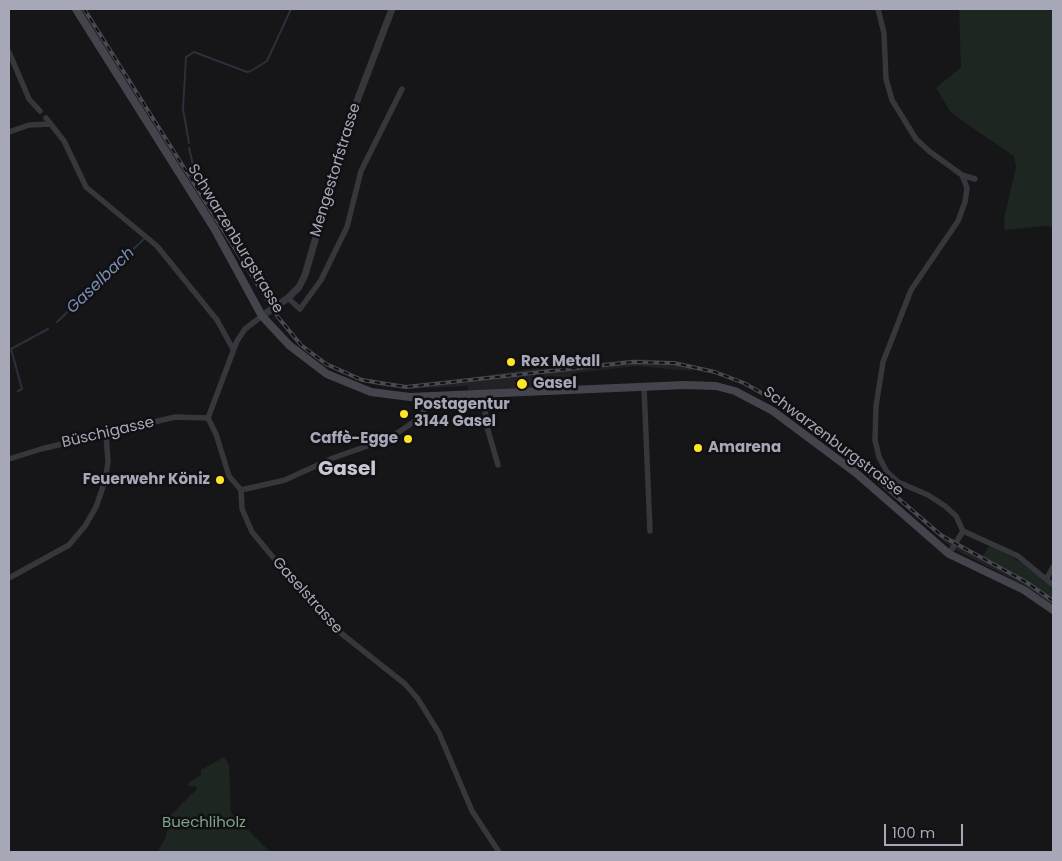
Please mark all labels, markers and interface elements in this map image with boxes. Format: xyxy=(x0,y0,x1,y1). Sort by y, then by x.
street label: Mengestorfstrasse xyxy=(307,101,365,239)
street label: Schwarzenburgstrasse xyxy=(183,161,287,317)
water label: Gaselbach xyxy=(63,244,139,318)
place label: Rex Metall xyxy=(521,353,600,371)
marker: Rex Metall xyxy=(505,356,517,368)
place label: Gasel xyxy=(533,375,577,393)
marker: Gasel xyxy=(515,377,529,391)
street label: Schwarzenburgstrasse xyxy=(759,383,907,501)
place label: Postagentur 3144 Gasel xyxy=(414,396,510,431)
marker: Postagentur 3144 Gasel xyxy=(398,408,410,420)
street label: Büschigasse xyxy=(60,414,156,452)
place label: Caffè-Egge xyxy=(310,430,398,448)
marker: Caffè-Egge xyxy=(402,433,414,445)
place label: Amarena xyxy=(708,439,781,457)
marker: Amarena xyxy=(692,442,704,454)
district label: Gasel xyxy=(318,458,376,482)
place label: Feuerwehr Köniz xyxy=(83,471,210,489)
marker: Feuerwehr Köniz xyxy=(214,474,226,486)
street label: Gaselstrasse xyxy=(268,554,346,638)
park label: Buechliholz xyxy=(162,814,246,832)
scale bar xyxy=(887,814,966,846)
text: 100 m xyxy=(892,822,935,843)

